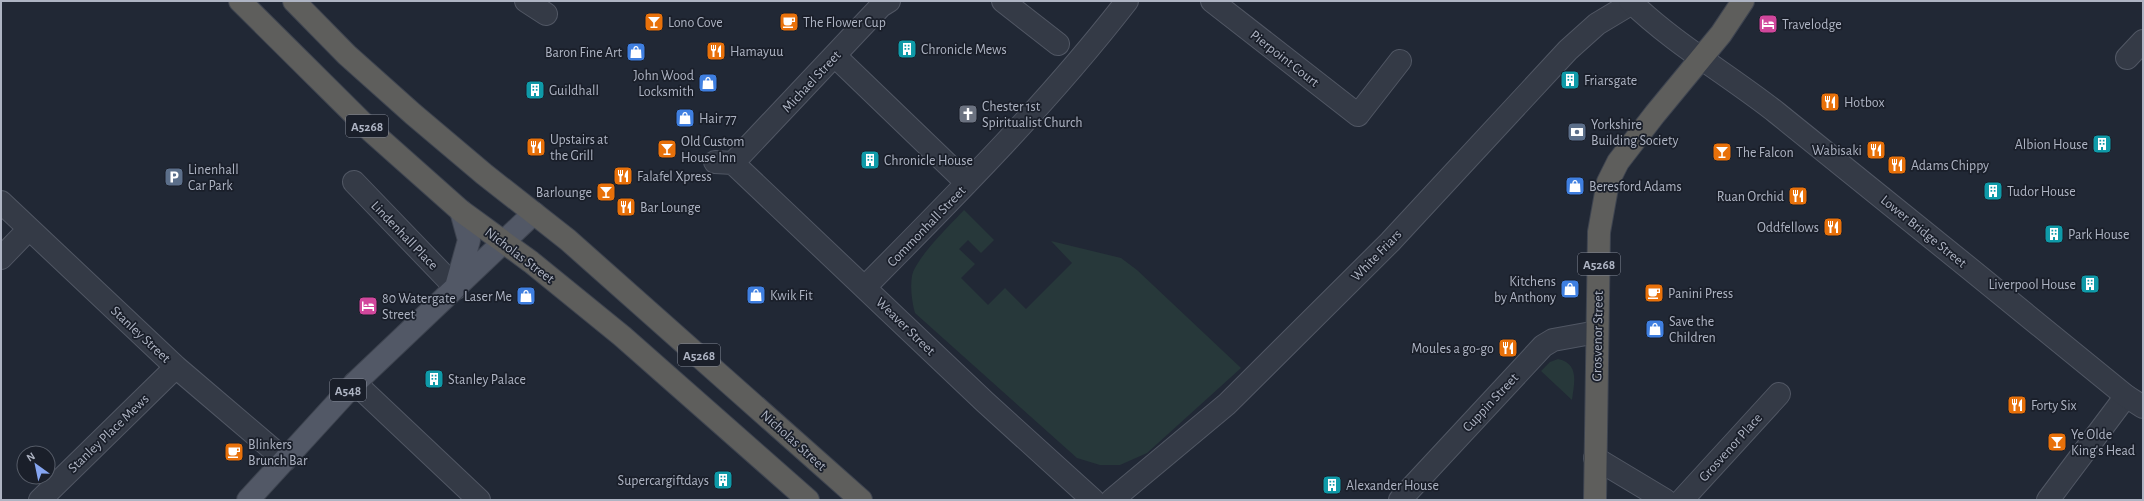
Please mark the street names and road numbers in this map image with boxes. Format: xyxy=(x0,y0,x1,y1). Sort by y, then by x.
street label: Pierpoint Court xyxy=(1247,28,1322,90)
street label: Michael Street xyxy=(780,48,844,115)
road number: A5268 xyxy=(346,115,388,137)
street label: Commonhall Street xyxy=(885,183,969,270)
street label: Lower Bridge Street xyxy=(1878,193,1969,271)
street label: Lindenhall Place xyxy=(368,199,440,273)
street label: Nicholas Street xyxy=(482,225,557,287)
street label: White Friars xyxy=(1349,227,1405,284)
road number: A5268 xyxy=(1578,253,1620,275)
street label: Grosvenor Street xyxy=(1590,290,1606,381)
street label: Weaver Street xyxy=(873,295,938,359)
street label: Stanley Street xyxy=(108,304,173,366)
road number: A5268 xyxy=(678,344,720,366)
street label: Cuppin Street xyxy=(1460,370,1522,435)
road number: A548 xyxy=(330,379,366,401)
street label: Stanley Place Mews xyxy=(66,392,152,476)
street label: Nicholas Street xyxy=(758,408,829,474)
street label: Grosvenor Place xyxy=(1697,411,1765,485)

